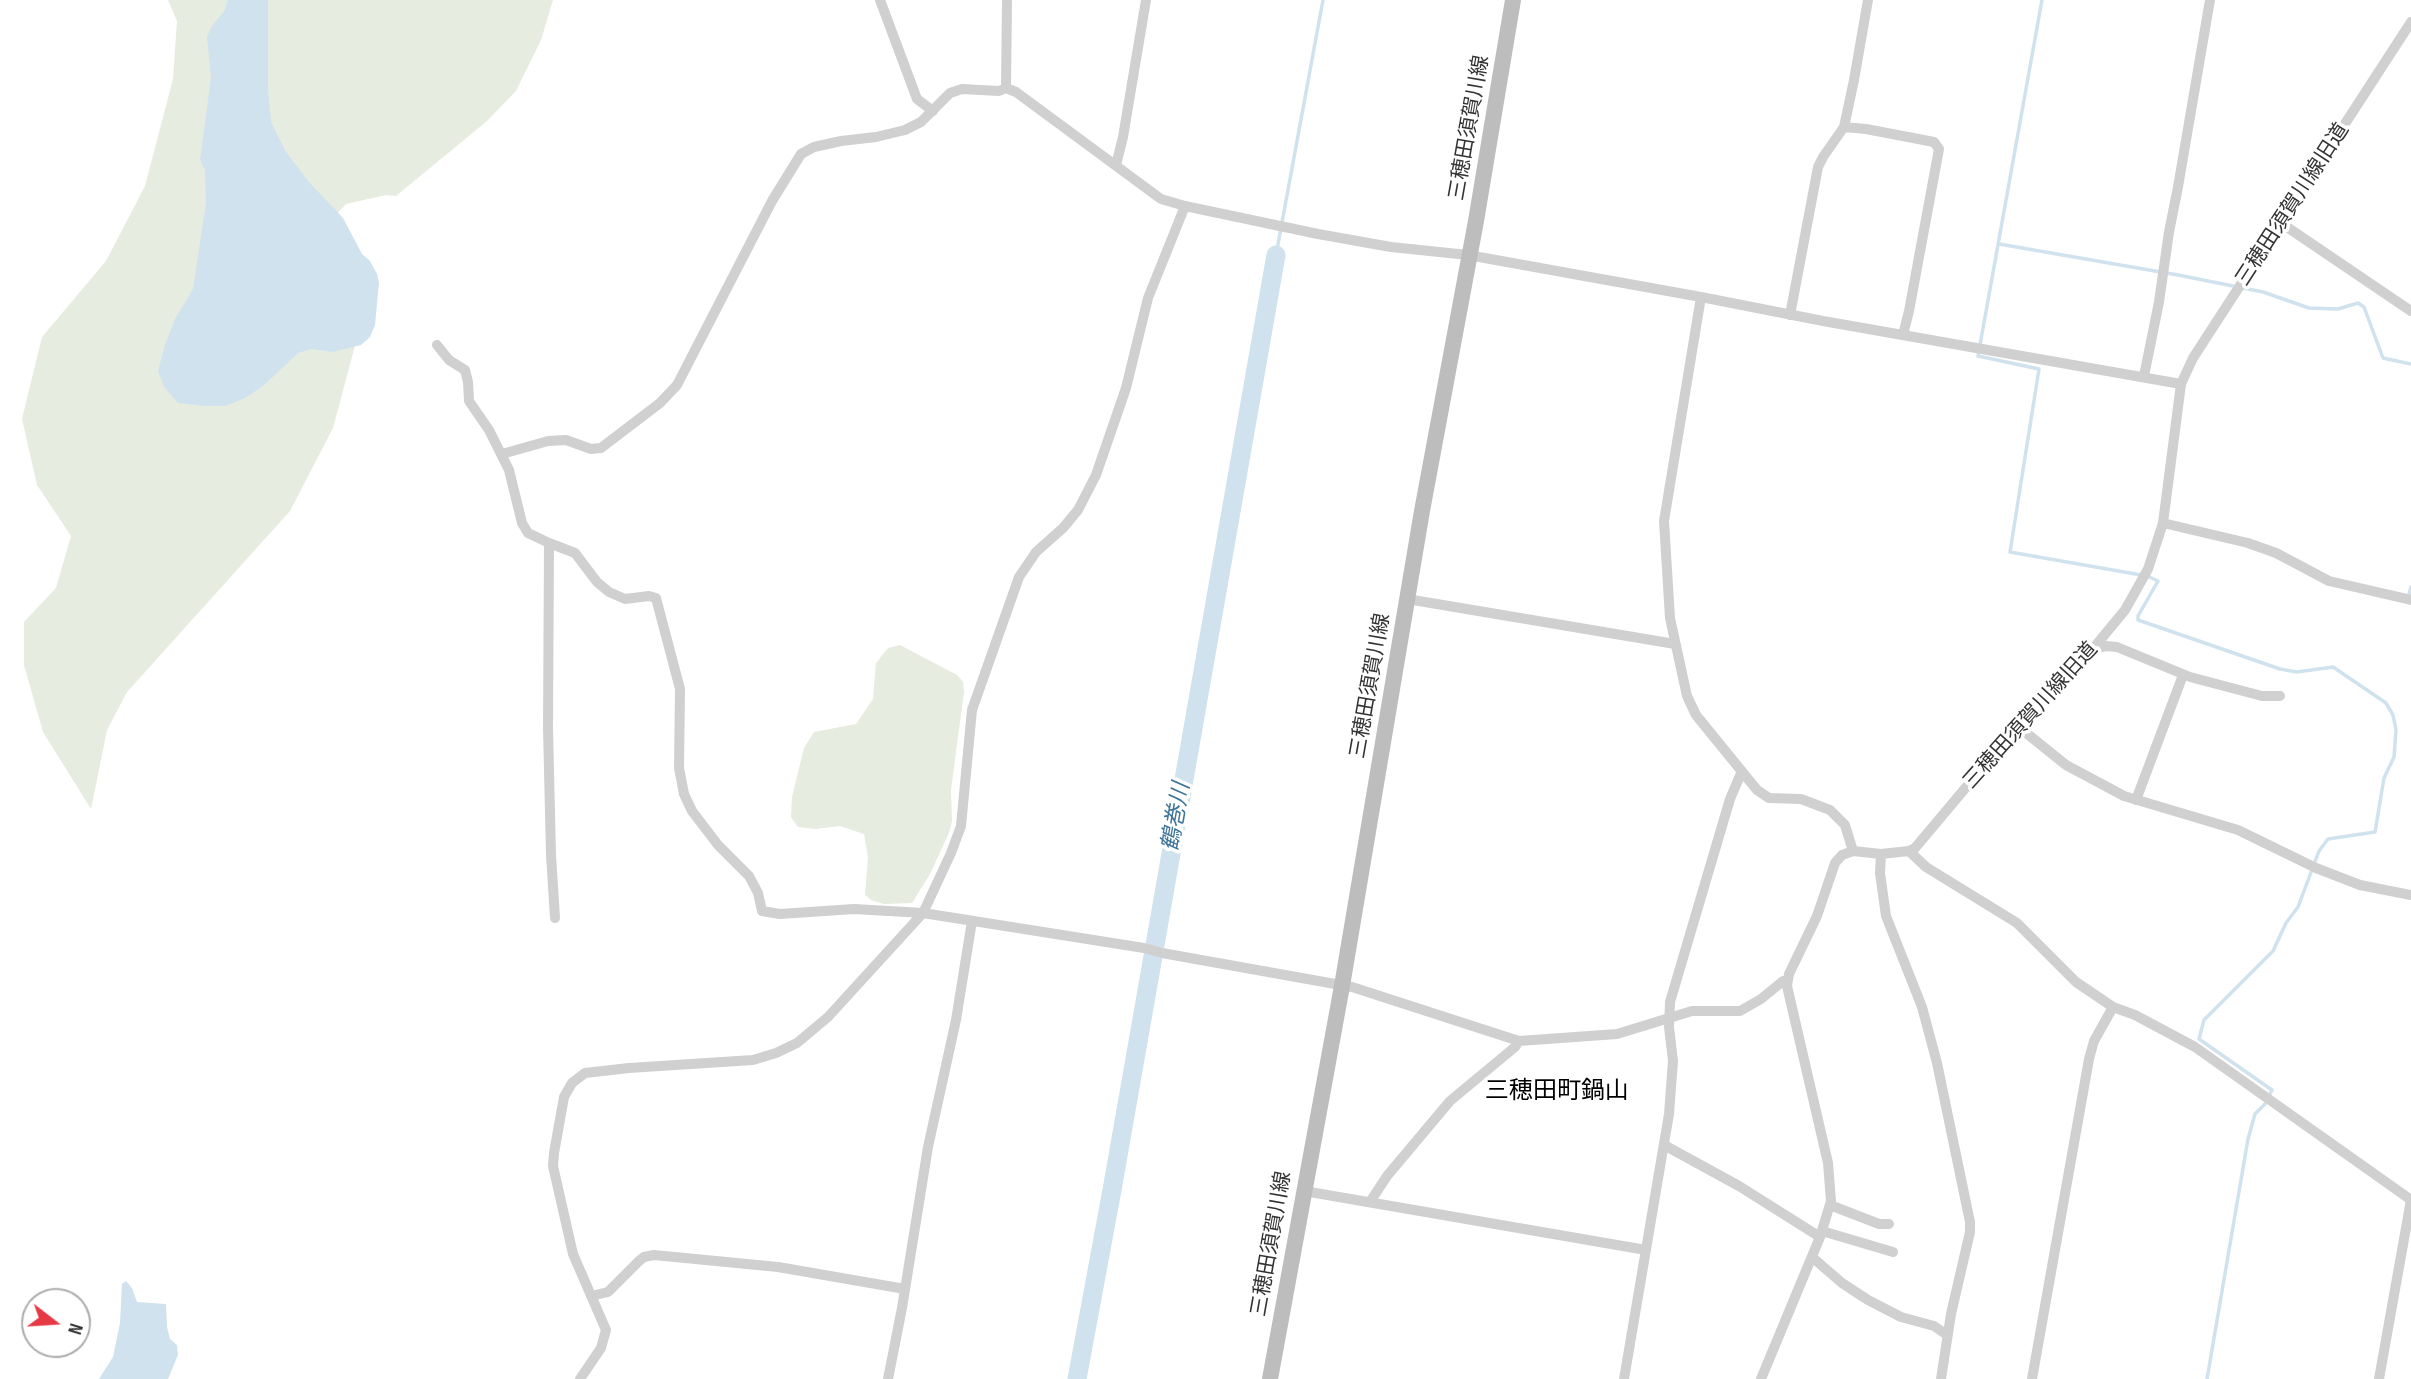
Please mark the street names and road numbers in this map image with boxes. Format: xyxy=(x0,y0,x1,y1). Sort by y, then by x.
street label: 三穂田須賀川線 xyxy=(1445,53,1495,203)
street label: 三穂田須賀川線旧道 xyxy=(2231,119,2355,291)
street label: 三穂田須賀川線 xyxy=(1346,611,1396,761)
street label: 三穂田須賀川線旧道 xyxy=(1958,637,2104,795)
street label: 三穂田須賀川線 xyxy=(1247,1169,1297,1319)

